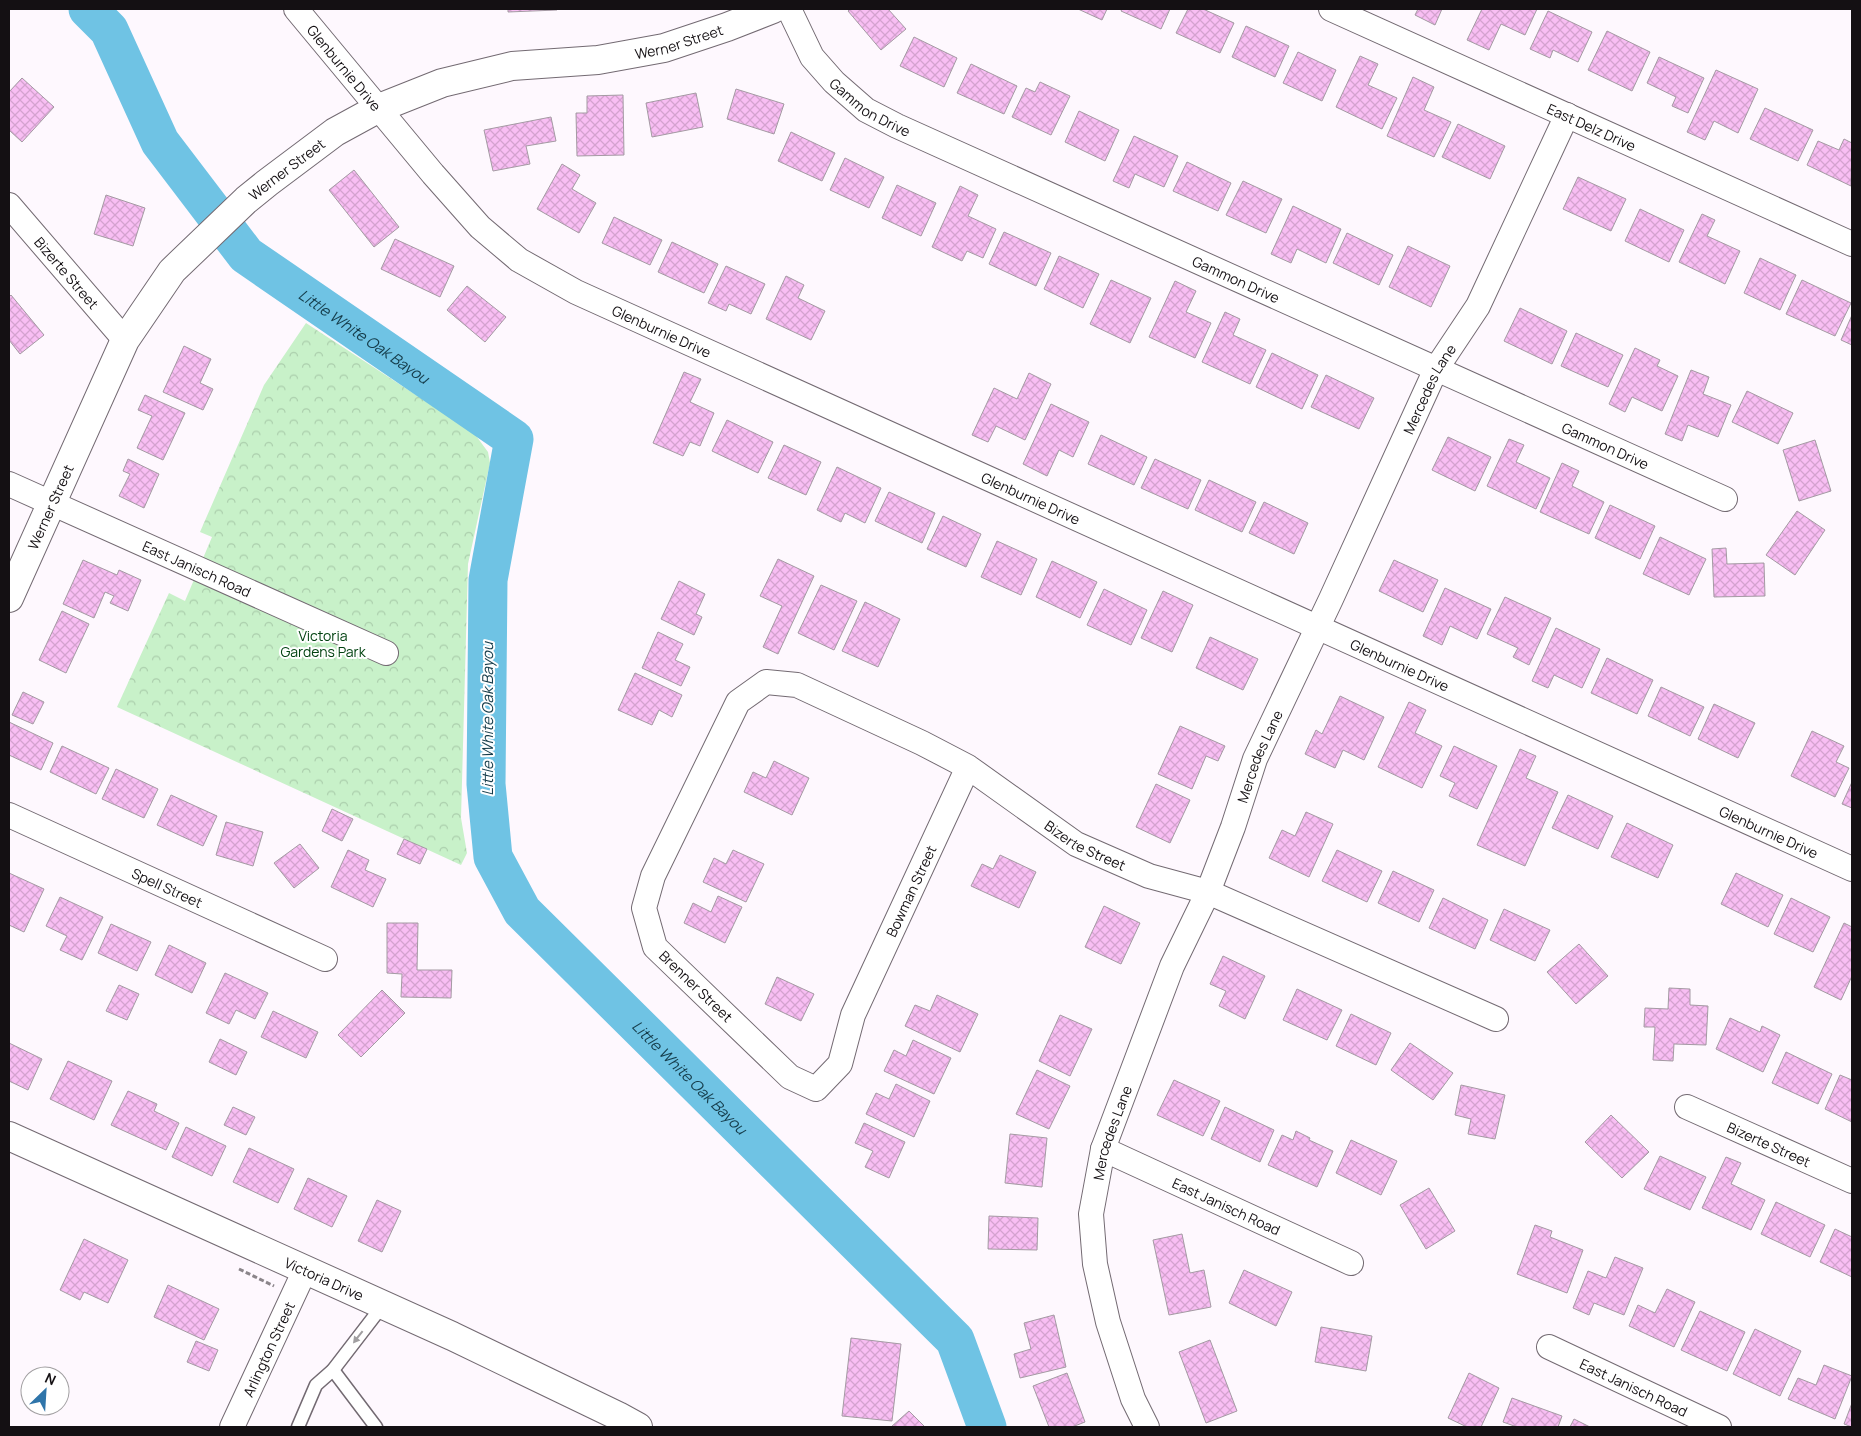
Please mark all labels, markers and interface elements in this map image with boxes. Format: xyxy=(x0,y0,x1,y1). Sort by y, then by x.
street label: Werner Street xyxy=(633,19,726,63)
street label: Glenburnie Drive xyxy=(303,20,386,115)
street label: Gammon Drive xyxy=(826,73,914,140)
street label: East Delz Drive xyxy=(1544,98,1639,155)
street label: Werner Street xyxy=(244,133,329,204)
street label: Bizerte Street xyxy=(31,232,104,313)
street label: Gammon Drive xyxy=(1190,251,1283,307)
water label: Little White Oak Bayou xyxy=(295,284,434,389)
street label: Glenburnie Drive xyxy=(609,300,714,361)
street label: Mercedes Lane xyxy=(1398,340,1460,437)
street label: Gammon Drive xyxy=(1559,417,1652,473)
street label: Werner Street xyxy=(23,461,77,552)
street label: Glenburnie Drive xyxy=(978,467,1083,528)
street label: East Janisch Road xyxy=(140,536,254,601)
park label: Victoria Gardens Park xyxy=(280,626,367,661)
street label: Glenburnie Drive xyxy=(1347,634,1452,695)
water label: Little White Oak Bayou xyxy=(477,641,498,796)
street label: Mercedes Lane xyxy=(1232,707,1286,805)
street label: Glenburnie Drive xyxy=(1716,801,1821,862)
street label: Bizerte Street xyxy=(1041,815,1129,874)
street label: Bowman Street xyxy=(881,842,941,940)
street label: Spell Street xyxy=(129,863,206,912)
street label: Brenner Street xyxy=(655,946,737,1026)
water label: Little White Oak Bayou xyxy=(628,1016,753,1140)
street label: Mercedes Lane xyxy=(1088,1083,1136,1182)
street label: Bizerte Street xyxy=(1724,1117,1814,1171)
street label: East Janisch Road xyxy=(1170,1173,1284,1239)
street label: Victoria Drive xyxy=(282,1252,367,1304)
street label: Arlington Street xyxy=(238,1298,299,1400)
one-way arrow xyxy=(352,1331,363,1344)
street label: East Janisch Road xyxy=(1577,1354,1691,1421)
north arrow xyxy=(20,1366,70,1416)
text: N xyxy=(42,1368,59,1390)

